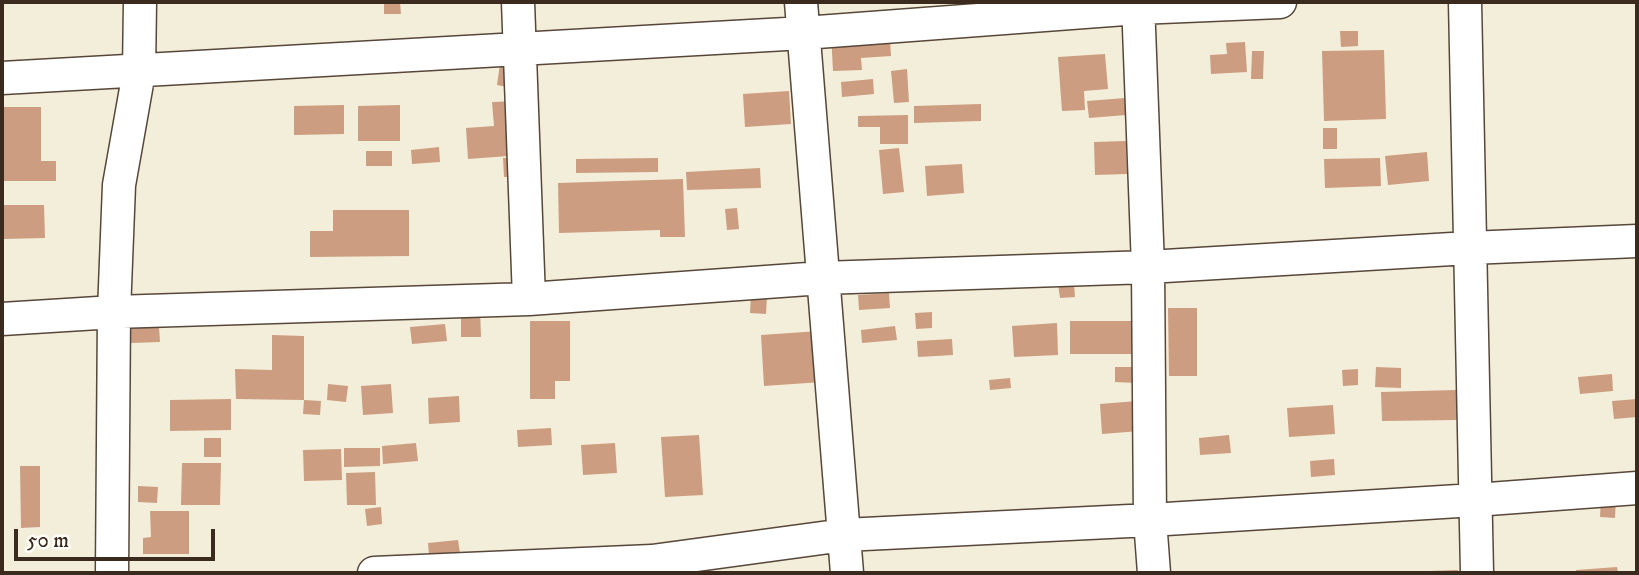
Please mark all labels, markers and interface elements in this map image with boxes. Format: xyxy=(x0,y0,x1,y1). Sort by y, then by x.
scale bar xyxy=(18,516,219,560)
text: 50 m xyxy=(27,528,69,554)

